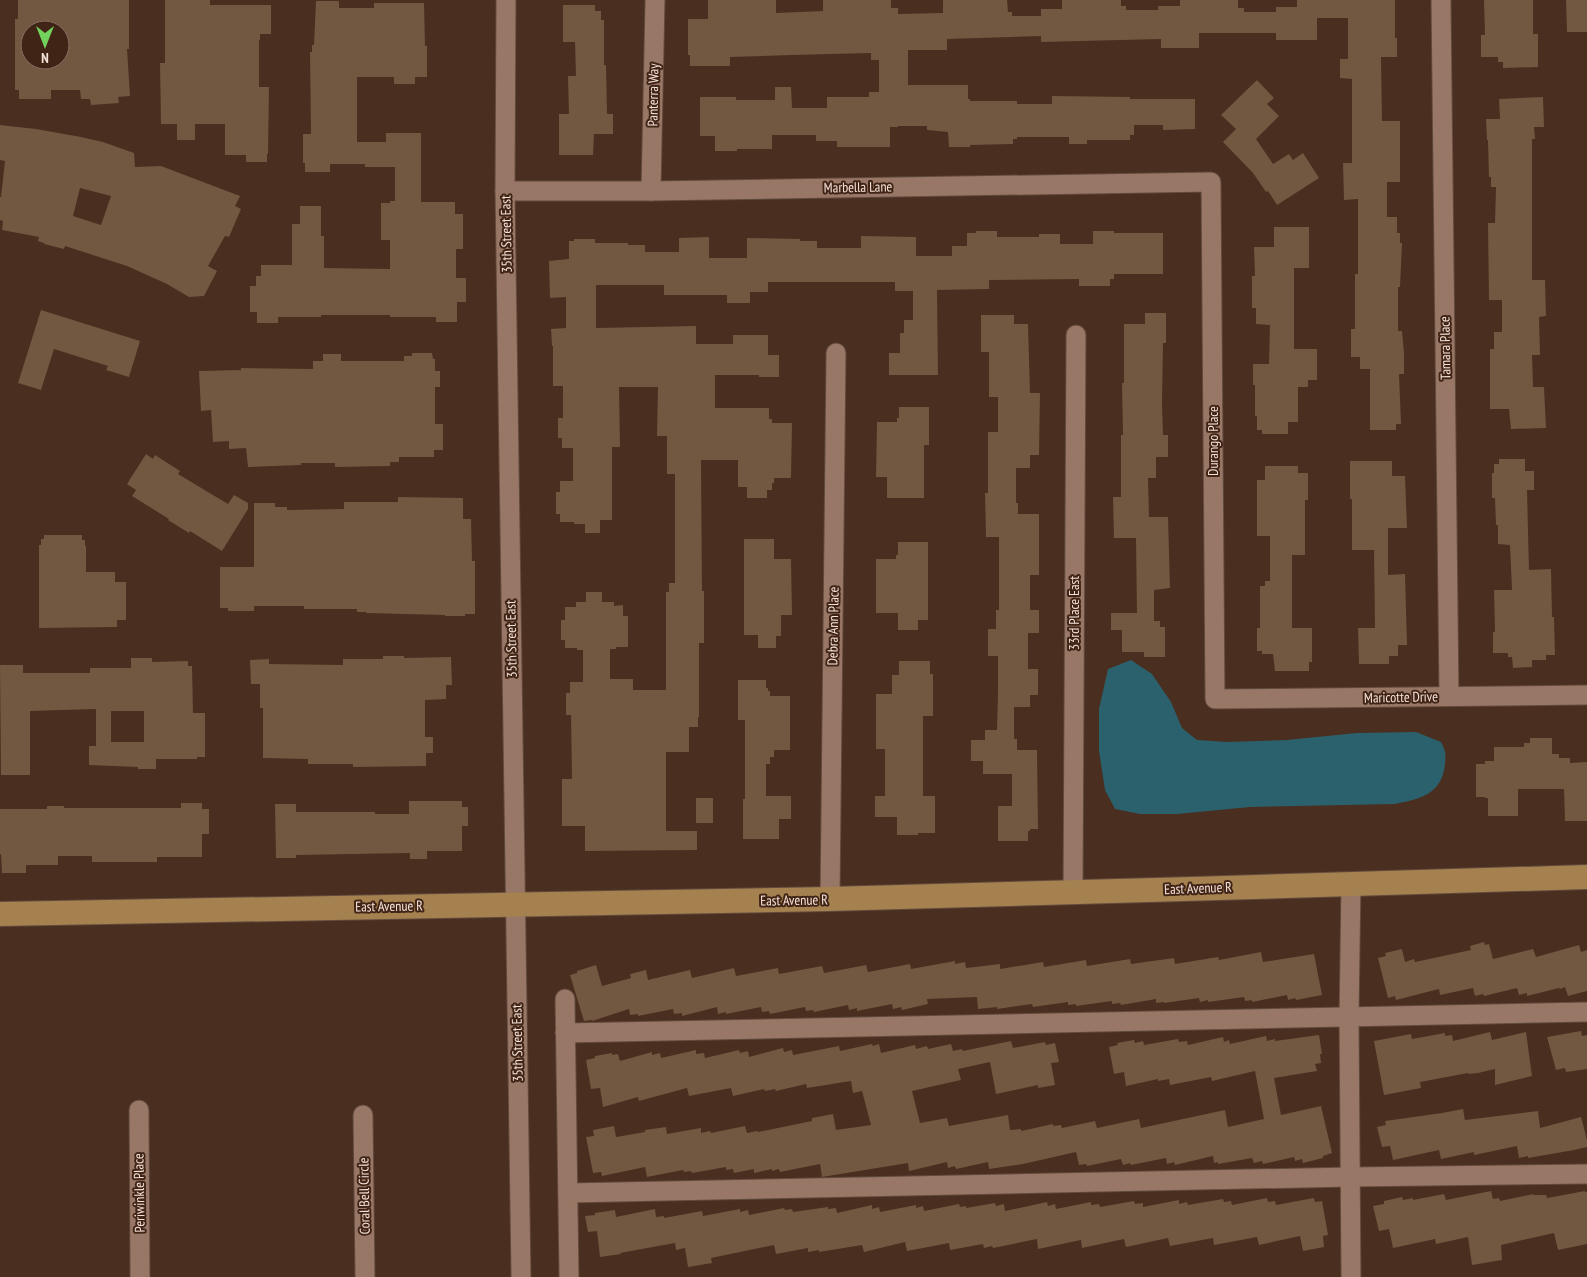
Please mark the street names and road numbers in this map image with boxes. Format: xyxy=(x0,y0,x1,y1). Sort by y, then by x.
street label: Panterra Way xyxy=(643,63,663,127)
street label: Marbella Lane xyxy=(824,177,893,197)
street label: 35th Street East xyxy=(496,195,516,273)
street label: Tamara Place xyxy=(1435,316,1455,380)
street label: Durango Place xyxy=(1204,406,1222,476)
street label: 33rd Place East xyxy=(1065,576,1083,650)
street label: Debra Ann Place xyxy=(823,586,843,666)
street label: 35th Street East xyxy=(501,600,521,678)
street label: Maricotte Drive xyxy=(1364,687,1438,707)
street label: East Avenue R xyxy=(1164,878,1233,898)
street label: East Avenue R xyxy=(760,890,828,910)
street label: East Avenue R xyxy=(355,896,423,916)
street label: 35th Street East xyxy=(507,1004,527,1082)
street label: Periwinkle Place xyxy=(129,1153,149,1233)
street label: Coral Bell Circle xyxy=(354,1157,374,1235)

